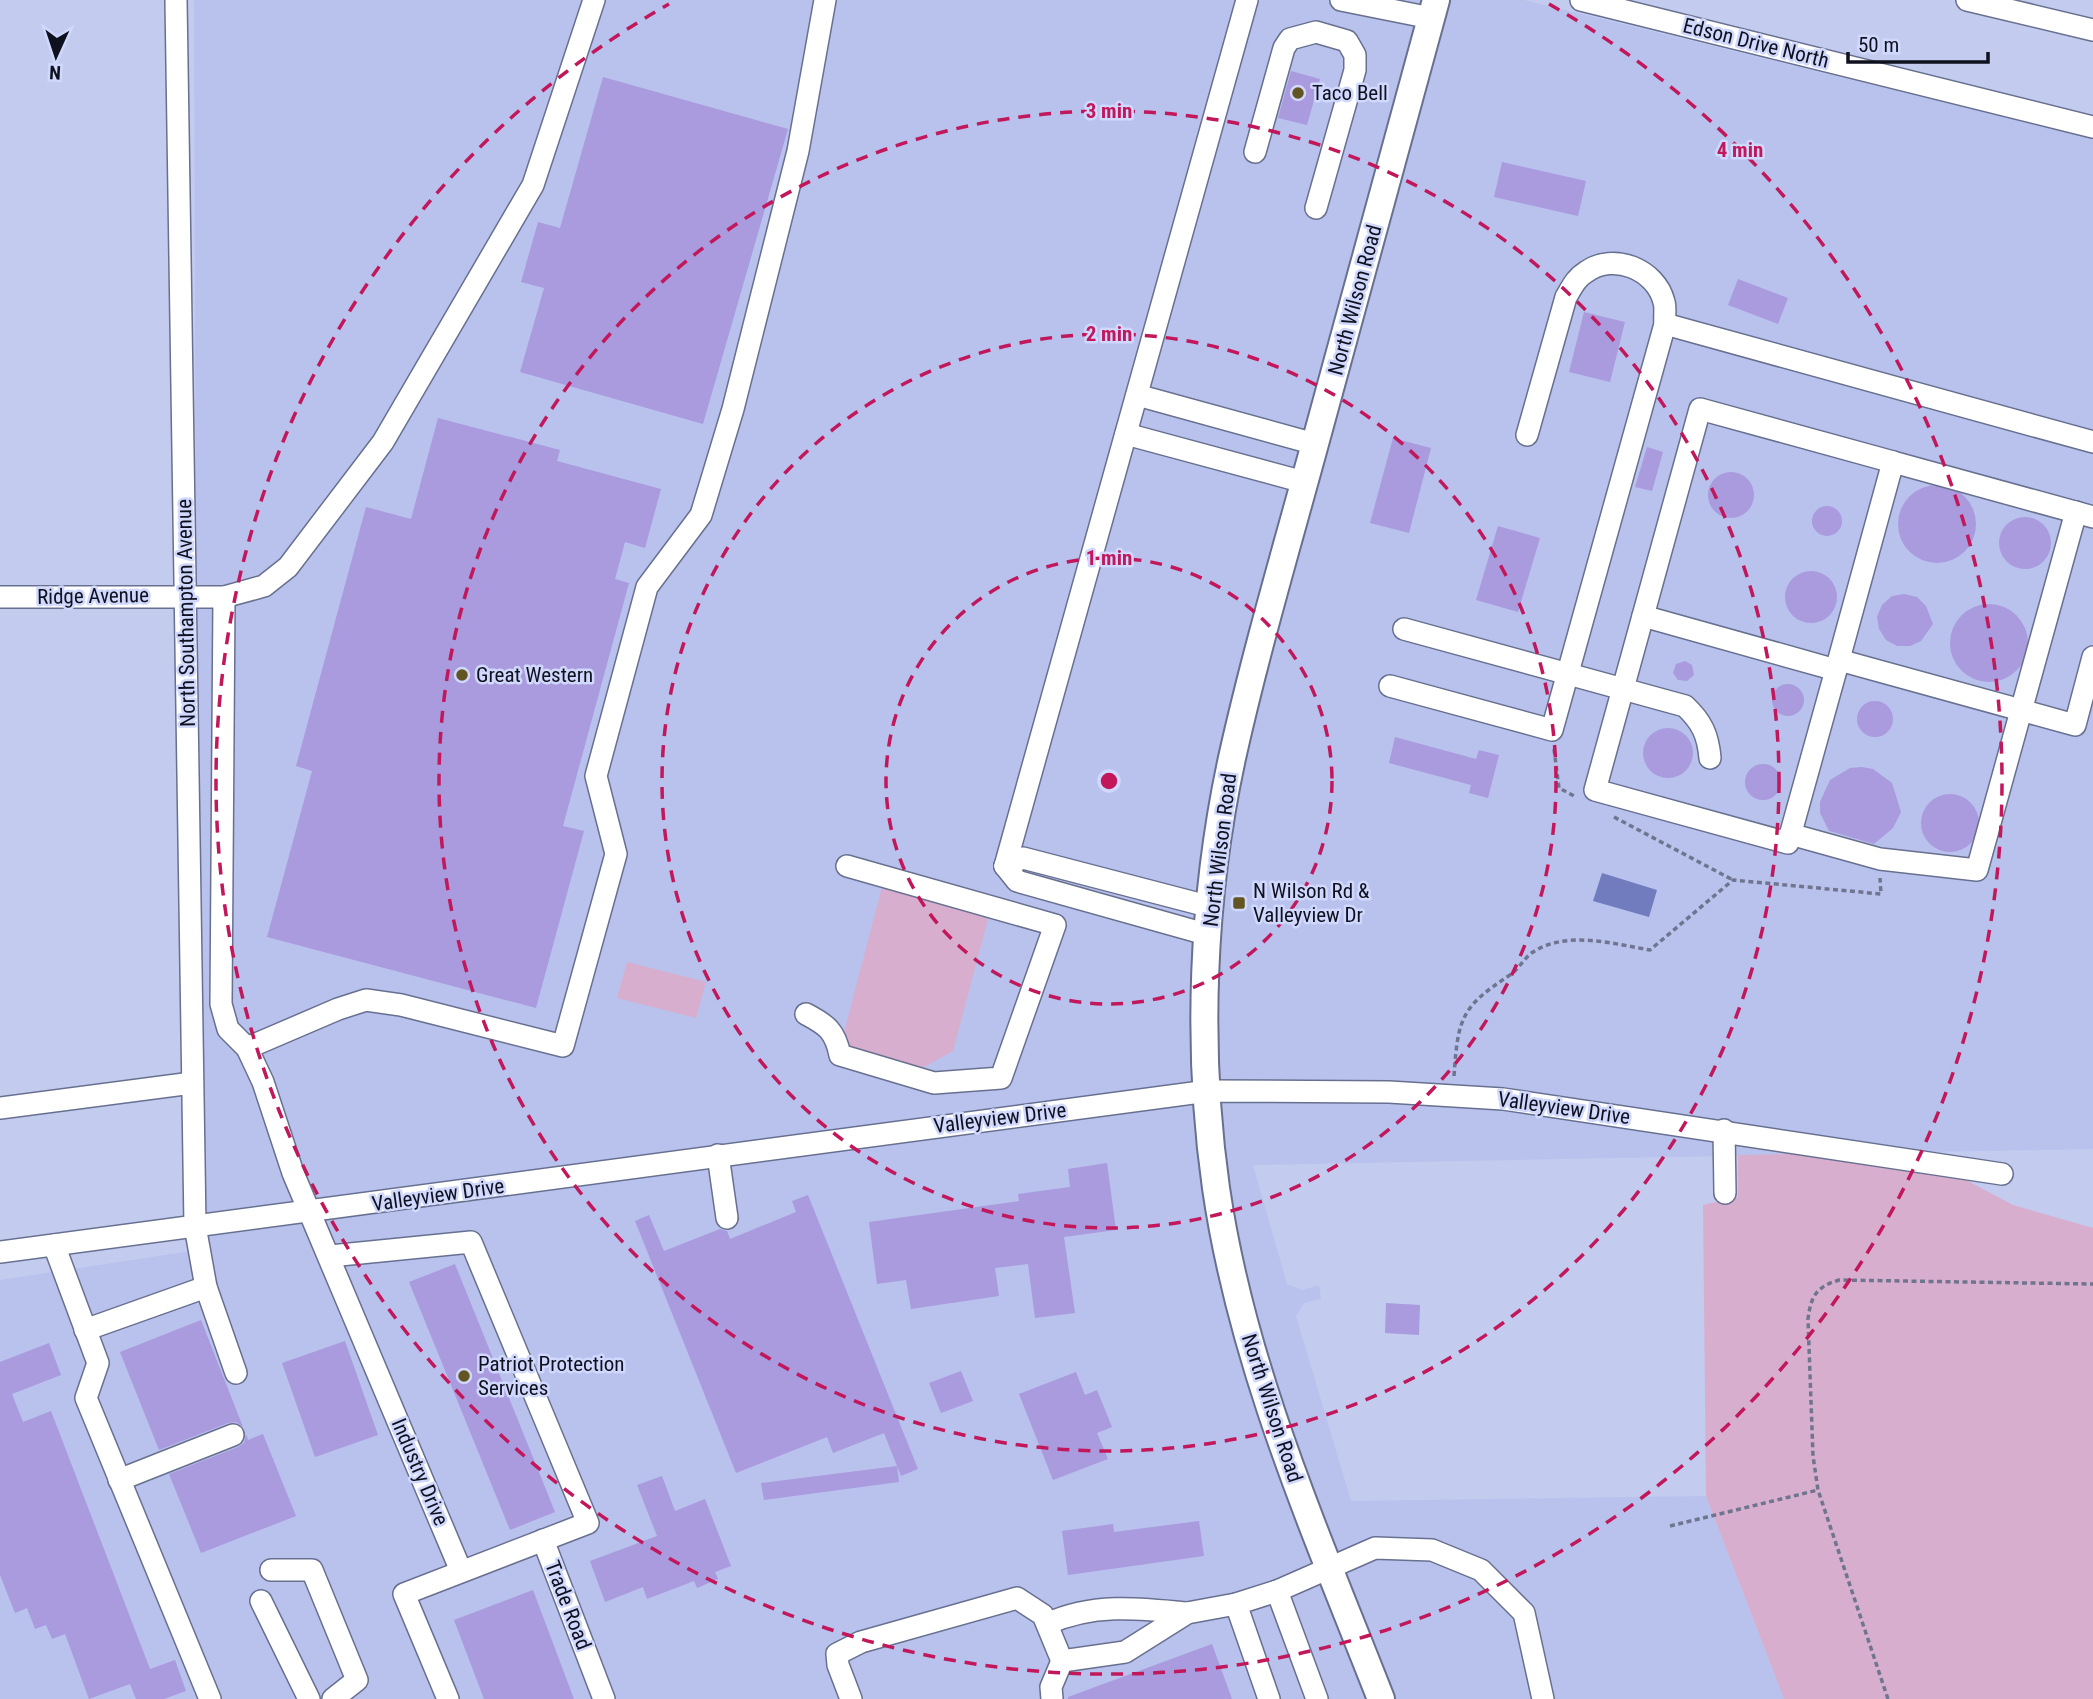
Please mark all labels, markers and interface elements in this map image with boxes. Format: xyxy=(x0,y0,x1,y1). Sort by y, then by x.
street label: Edson Drive North xyxy=(1681,13,1831,73)
north arrow xyxy=(21,21,91,91)
scale bar xyxy=(1848,21,1988,65)
text: 50 m xyxy=(1858,33,1899,57)
text: N xyxy=(49,61,62,84)
place label: Taco Bell xyxy=(1312,81,1388,105)
marker: Taco Bell xyxy=(1290,85,1306,101)
text: 3 min xyxy=(1086,99,1132,123)
text: 4 min xyxy=(1717,138,1763,162)
street label: North Wilson Road xyxy=(1323,222,1387,378)
text: 2 min xyxy=(1086,322,1132,346)
street label: North Southampton Avenue xyxy=(172,499,200,727)
text: 1 min xyxy=(1086,546,1132,570)
street label: Ridge Avenue xyxy=(37,583,149,609)
place label: Great Western xyxy=(476,663,593,687)
marker: Great Western xyxy=(454,667,470,683)
centre of rings xyxy=(1097,769,1121,793)
street label: North Wilson Road xyxy=(1199,772,1241,928)
place label: N Wilson Rd & Valleyview Dr xyxy=(1253,879,1370,927)
marker: N Wilson Rd & Valleyview Dr xyxy=(1231,895,1247,911)
street label: Valleyview Drive xyxy=(1496,1087,1632,1129)
street label: Valleyview Drive xyxy=(932,1098,1068,1138)
street label: Valleyview Drive xyxy=(370,1174,506,1216)
street label: North Wilson Road xyxy=(1237,1331,1307,1485)
place label: Patriot Protection Services xyxy=(478,1352,624,1400)
marker: Patriot Protection Services xyxy=(456,1368,472,1384)
street label: Industry Drive xyxy=(387,1415,453,1529)
street label: Trade Road xyxy=(540,1557,596,1653)

